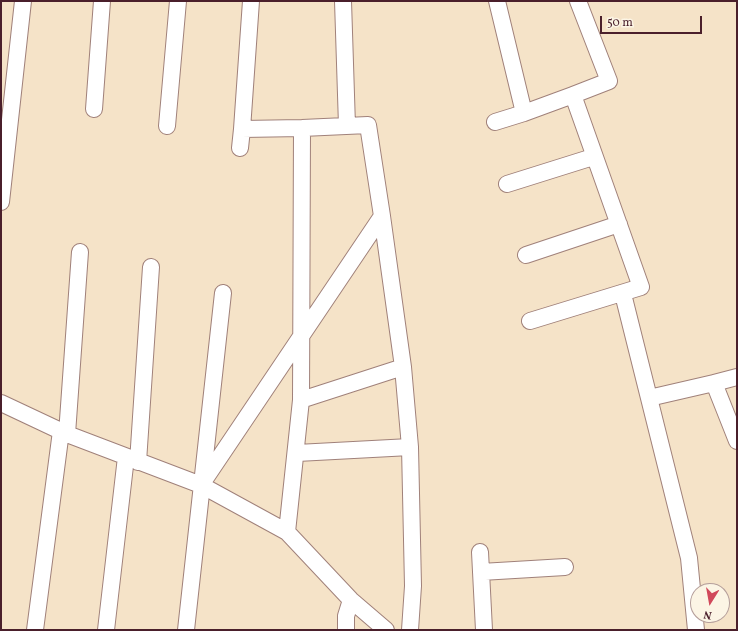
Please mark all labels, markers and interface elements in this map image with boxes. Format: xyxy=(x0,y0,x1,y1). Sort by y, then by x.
scale bar xyxy=(602,8,704,34)
text: 50 m xyxy=(607,15,633,31)
north arrow xyxy=(690,583,730,623)
text: N xyxy=(702,606,713,622)

